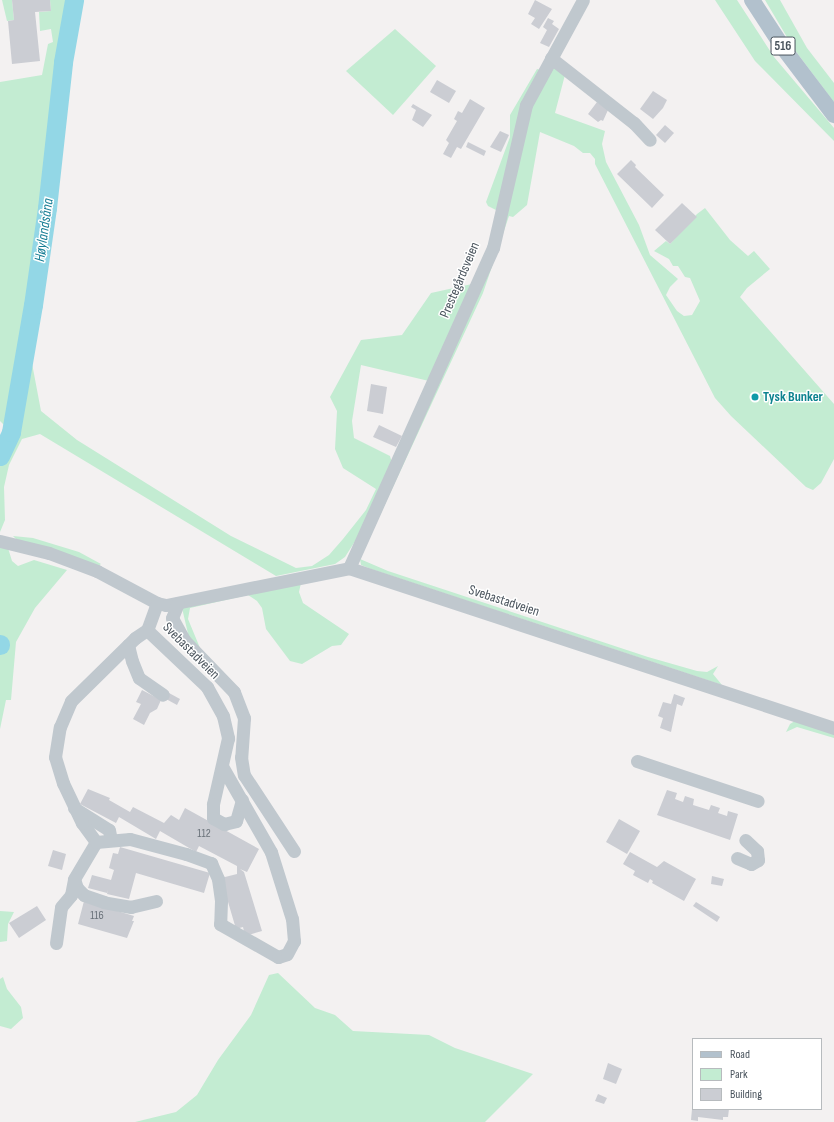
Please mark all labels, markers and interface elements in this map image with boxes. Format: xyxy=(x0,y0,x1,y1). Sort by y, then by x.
road number: 516 xyxy=(770,35,796,57)
water label: Høylandsåna xyxy=(31,197,57,263)
street label: Prestegårdsveien xyxy=(436,240,484,320)
place label: Tysk Bunker xyxy=(763,389,823,405)
marker: Tysk Bunker xyxy=(750,392,760,402)
street label: Svebastadveien xyxy=(466,582,542,620)
street label: Svebastadveien xyxy=(159,619,223,683)
house number: 112 xyxy=(197,827,211,841)
house number: 116 xyxy=(90,909,104,923)
legend xyxy=(692,1038,822,1110)
text: Road xyxy=(730,1047,750,1062)
text: Park xyxy=(730,1067,748,1082)
text: Building xyxy=(730,1087,762,1102)

